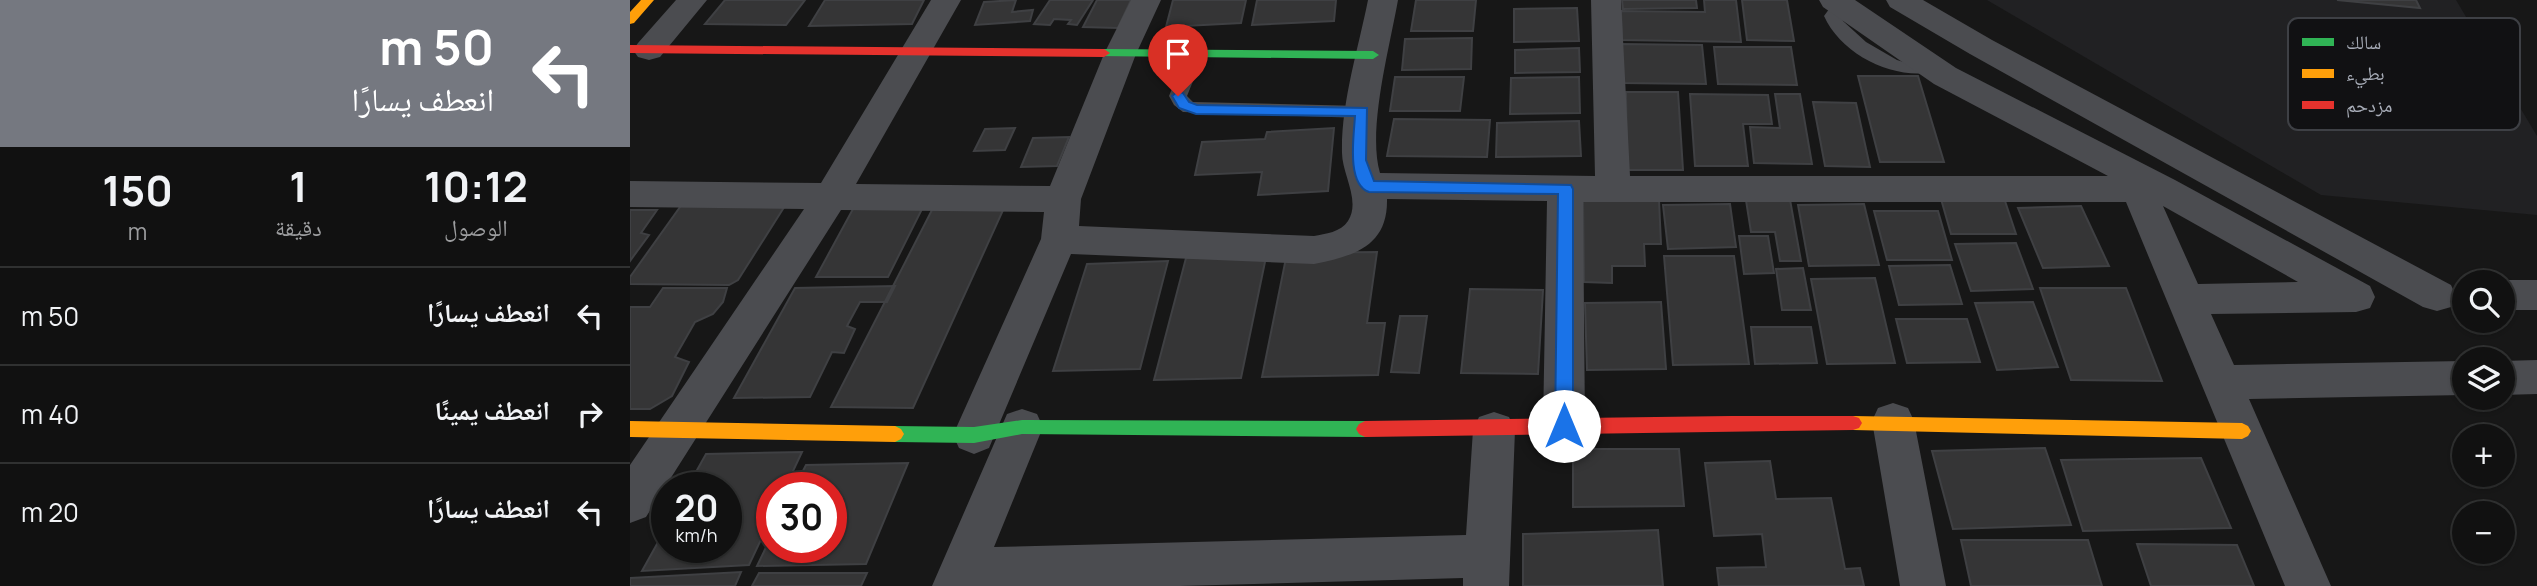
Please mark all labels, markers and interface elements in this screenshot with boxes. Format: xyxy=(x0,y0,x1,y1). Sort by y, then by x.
text: 50 m xyxy=(379,13,494,80)
legend xyxy=(2288,18,2520,130)
pin xyxy=(1148,24,1208,96)
icon: left xyxy=(518,28,609,119)
text: سالك xyxy=(2346,29,2381,55)
icon: arrive xyxy=(1159,35,1197,73)
text: بطيء xyxy=(2346,60,2385,89)
text: انعطف يسارًا xyxy=(351,77,494,121)
text: مزدحم xyxy=(2346,92,2392,118)
text: 1 xyxy=(289,157,308,215)
text: 10:12 xyxy=(424,157,528,215)
text: 150 xyxy=(102,161,173,219)
text: دقيقة xyxy=(275,211,322,243)
text: الوصول xyxy=(444,211,508,243)
text: m xyxy=(128,215,147,247)
map controls xyxy=(2452,270,2515,564)
button: search xyxy=(2452,270,2515,333)
text: انعطف يسارًا xyxy=(427,294,550,330)
icon: left xyxy=(571,297,609,335)
text: 50 m xyxy=(21,298,79,334)
button: layers xyxy=(2452,347,2515,410)
position arrow xyxy=(1527,389,1601,463)
text: انعطف يمينًا xyxy=(435,392,550,428)
icon: right xyxy=(571,395,609,433)
text: 40 m xyxy=(21,396,79,432)
button: + xyxy=(2452,424,2515,487)
speed limit sign: 30 xyxy=(756,472,847,563)
text: 20 xyxy=(675,484,718,532)
text: انعطف يسارًا xyxy=(427,490,550,526)
icon: left xyxy=(571,493,609,531)
text: 20 m xyxy=(21,494,79,530)
button: − xyxy=(2452,501,2515,564)
text: km/h xyxy=(676,523,717,547)

